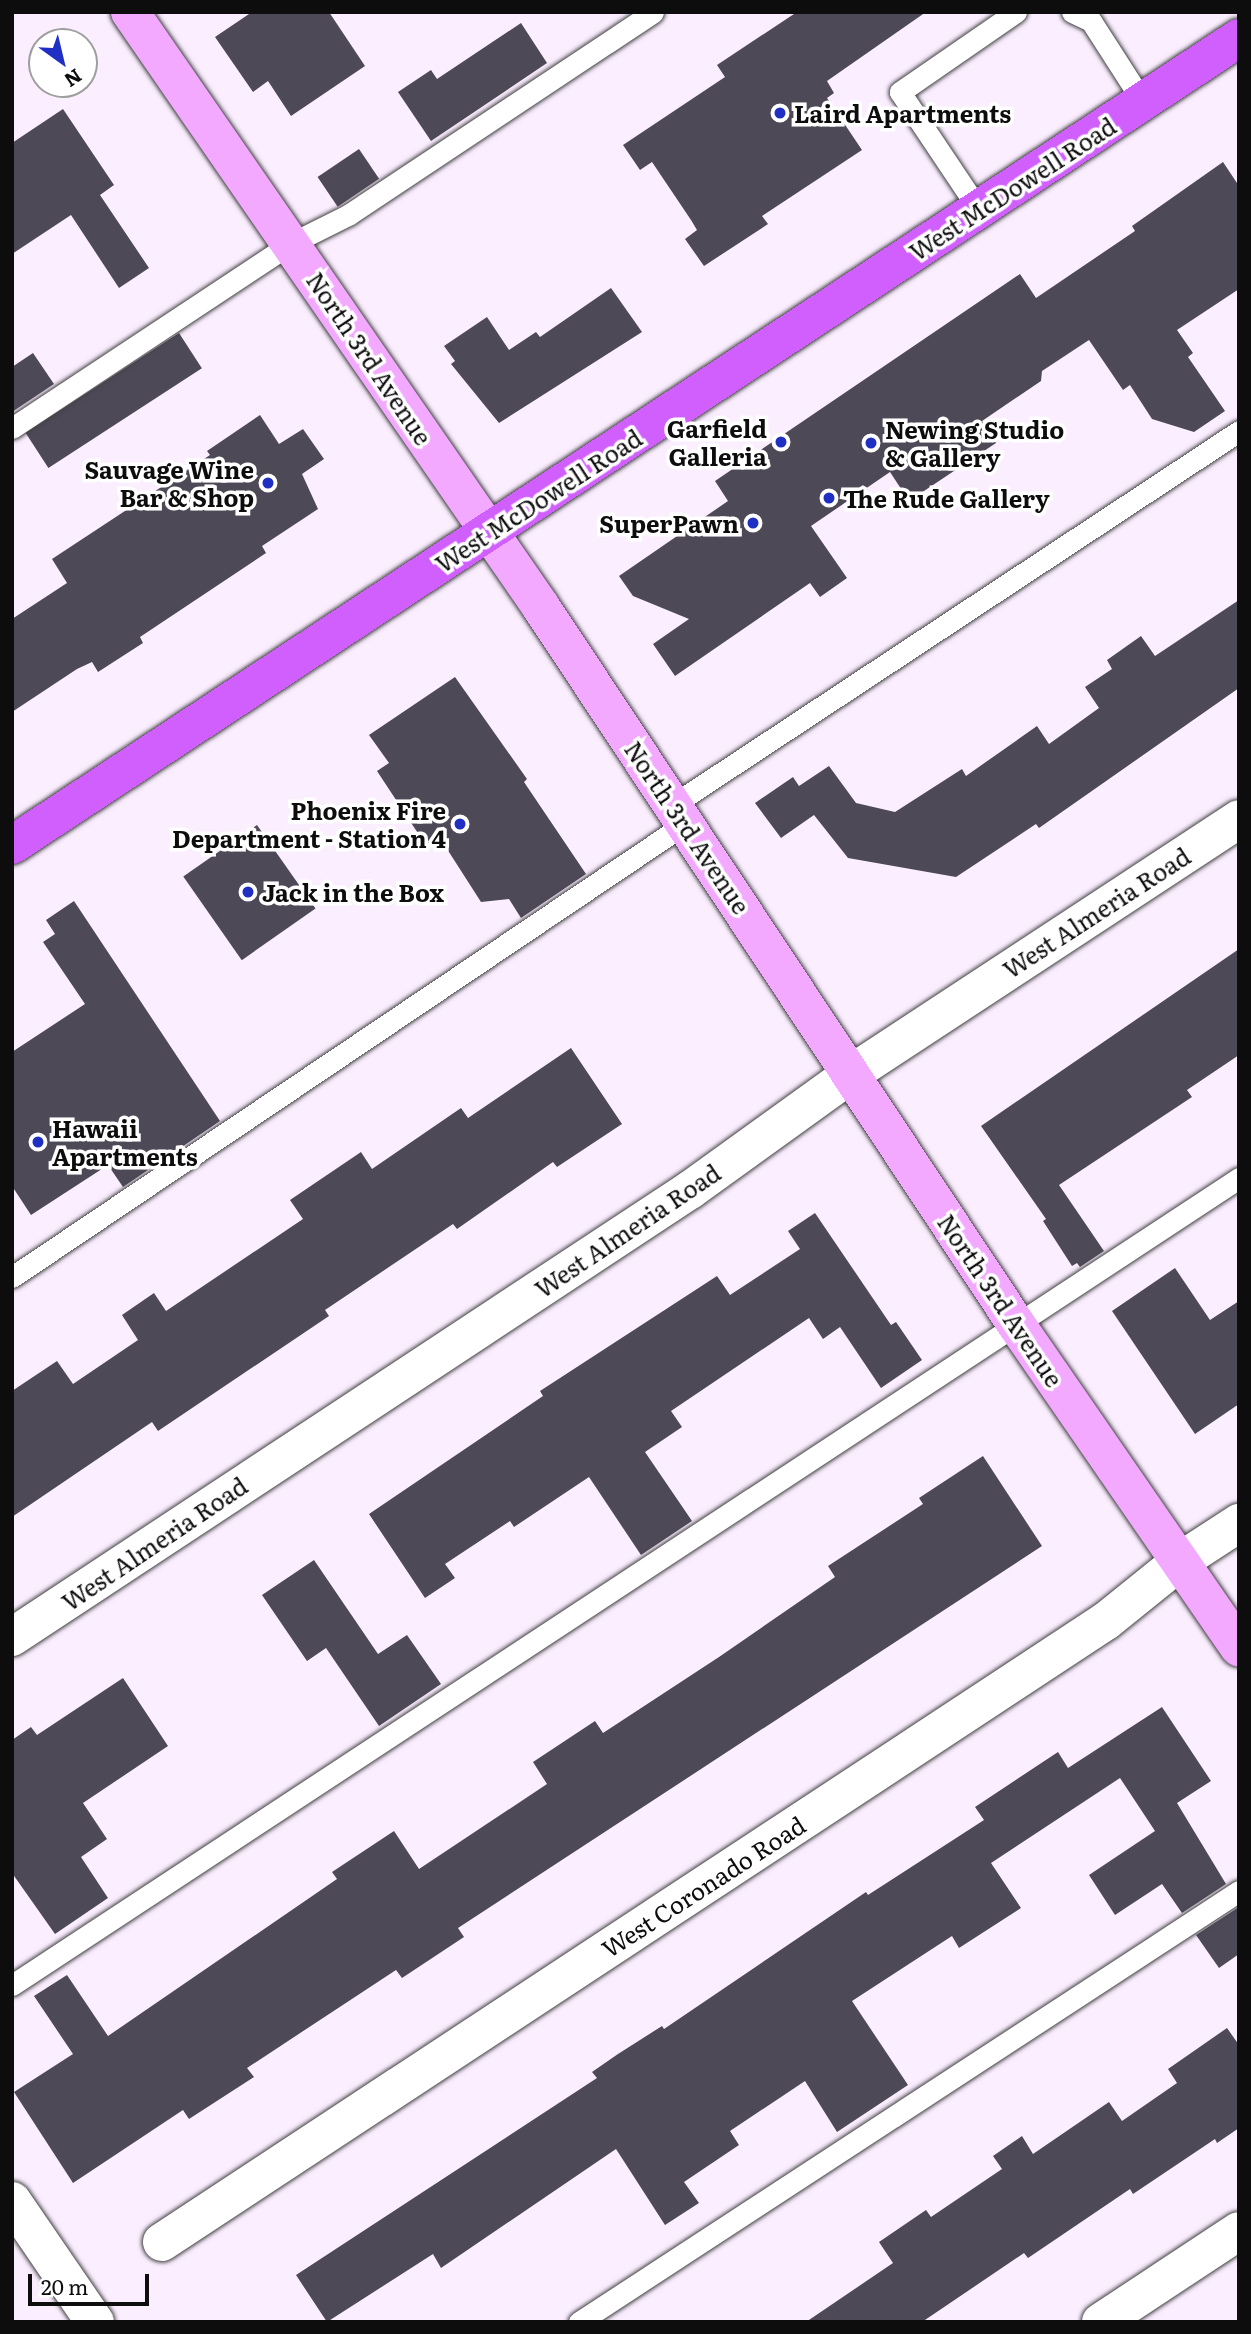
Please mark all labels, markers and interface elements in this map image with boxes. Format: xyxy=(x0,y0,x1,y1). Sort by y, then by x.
north arrow xyxy=(28,28,98,98)
text: N xyxy=(59,63,88,95)
place label: Laird Apartments xyxy=(794,99,1011,127)
marker: Laird Apartments xyxy=(772,105,788,121)
street label: West McDowell Road xyxy=(903,110,1121,266)
street label: North 3rd Avenue xyxy=(302,266,438,450)
place label: Garfield Galleria xyxy=(667,414,767,470)
place label: Newing Studio & Gallery xyxy=(885,415,1064,471)
street label: West McDowell Road xyxy=(429,422,647,578)
marker: Garfield Galleria xyxy=(773,434,789,450)
marker: Newing Studio & Gallery xyxy=(863,435,879,451)
place label: Sauvage Wine Bar & Shop xyxy=(85,455,254,511)
marker: Sauvage Wine Bar & Shop xyxy=(260,475,276,491)
place label: The Rude Gallery xyxy=(843,484,1050,512)
marker: The Rude Gallery xyxy=(821,490,837,506)
place label: SuperPawn xyxy=(599,509,739,537)
marker: SuperPawn xyxy=(745,515,761,531)
street label: North 3rd Avenue xyxy=(620,735,756,919)
place label: Phoenix Fire Department - Station 4 xyxy=(172,796,446,852)
marker: Phoenix Fire Department - Station 4 xyxy=(452,816,468,832)
street label: West Almeria Road xyxy=(997,841,1195,983)
place label: Jack in the Box xyxy=(262,878,444,906)
marker: Jack in the Box xyxy=(240,884,256,900)
place label: Hawaii Apartments xyxy=(52,1114,198,1170)
marker: Hawaii Apartments xyxy=(30,1134,46,1150)
street label: West Almeria Road xyxy=(529,1157,725,1303)
street label: North 3rd Avenue xyxy=(933,1208,1069,1392)
street label: West Almeria Road xyxy=(56,1470,252,1616)
street label: West Coronado Road xyxy=(596,1809,810,1963)
scale bar xyxy=(32,2260,152,2304)
text: 20 m xyxy=(41,2270,88,2301)

